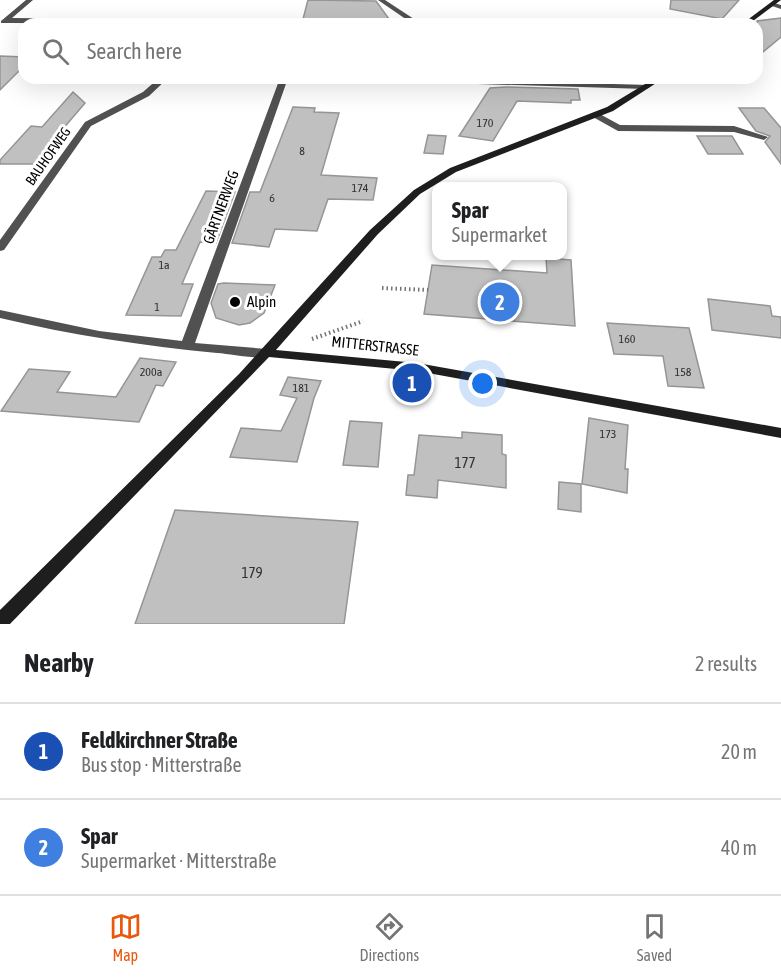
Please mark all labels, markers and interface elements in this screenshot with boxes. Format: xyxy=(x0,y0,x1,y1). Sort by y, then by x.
search box xyxy=(18,18,763,84)
icon: search xyxy=(39,35,72,68)
text: Search here xyxy=(87,38,182,64)
house number: 170 xyxy=(477,116,494,130)
street label: BAUHOFWEG xyxy=(22,124,74,188)
house number: 8 xyxy=(299,144,305,158)
street label: GÄRTNERWEG xyxy=(199,168,242,246)
house number: 174 xyxy=(352,181,369,195)
popup xyxy=(432,182,567,260)
house number: 6 xyxy=(269,191,275,205)
text: Spar xyxy=(452,197,488,223)
text: Supermarket xyxy=(452,223,547,246)
house number: 1a xyxy=(158,258,170,272)
pin: 2 xyxy=(480,280,520,324)
place label: Alpin xyxy=(247,293,276,310)
marker: Alpin xyxy=(228,295,242,309)
house number: 1 xyxy=(154,300,160,314)
street label: MITTERSTRASSE xyxy=(331,332,420,359)
house number: 160 xyxy=(619,332,636,346)
pin: 1 xyxy=(392,360,432,406)
house number: 200a xyxy=(140,365,162,379)
house number: 158 xyxy=(675,365,692,379)
your location xyxy=(468,369,497,398)
house number: 181 xyxy=(293,381,310,395)
house number: 173 xyxy=(600,427,616,441)
house number: 177 xyxy=(454,454,476,471)
house number: 179 xyxy=(241,564,263,581)
text: Nearby xyxy=(24,648,94,678)
text: 2 results xyxy=(695,652,757,675)
text: Feldkirchner Straße xyxy=(81,727,238,753)
text: 1 xyxy=(39,740,48,763)
text: 20 m xyxy=(721,740,757,763)
text: Bus stop · Mitterstraße xyxy=(81,753,242,776)
text: Spar xyxy=(81,823,117,849)
text: 2 xyxy=(39,836,48,859)
text: 40 m xyxy=(721,836,757,859)
text: Supermarket · Mitterstraße xyxy=(81,849,277,872)
tab: Map xyxy=(109,910,142,964)
tab: Directions xyxy=(359,910,419,964)
tab: Saved xyxy=(637,910,672,964)

